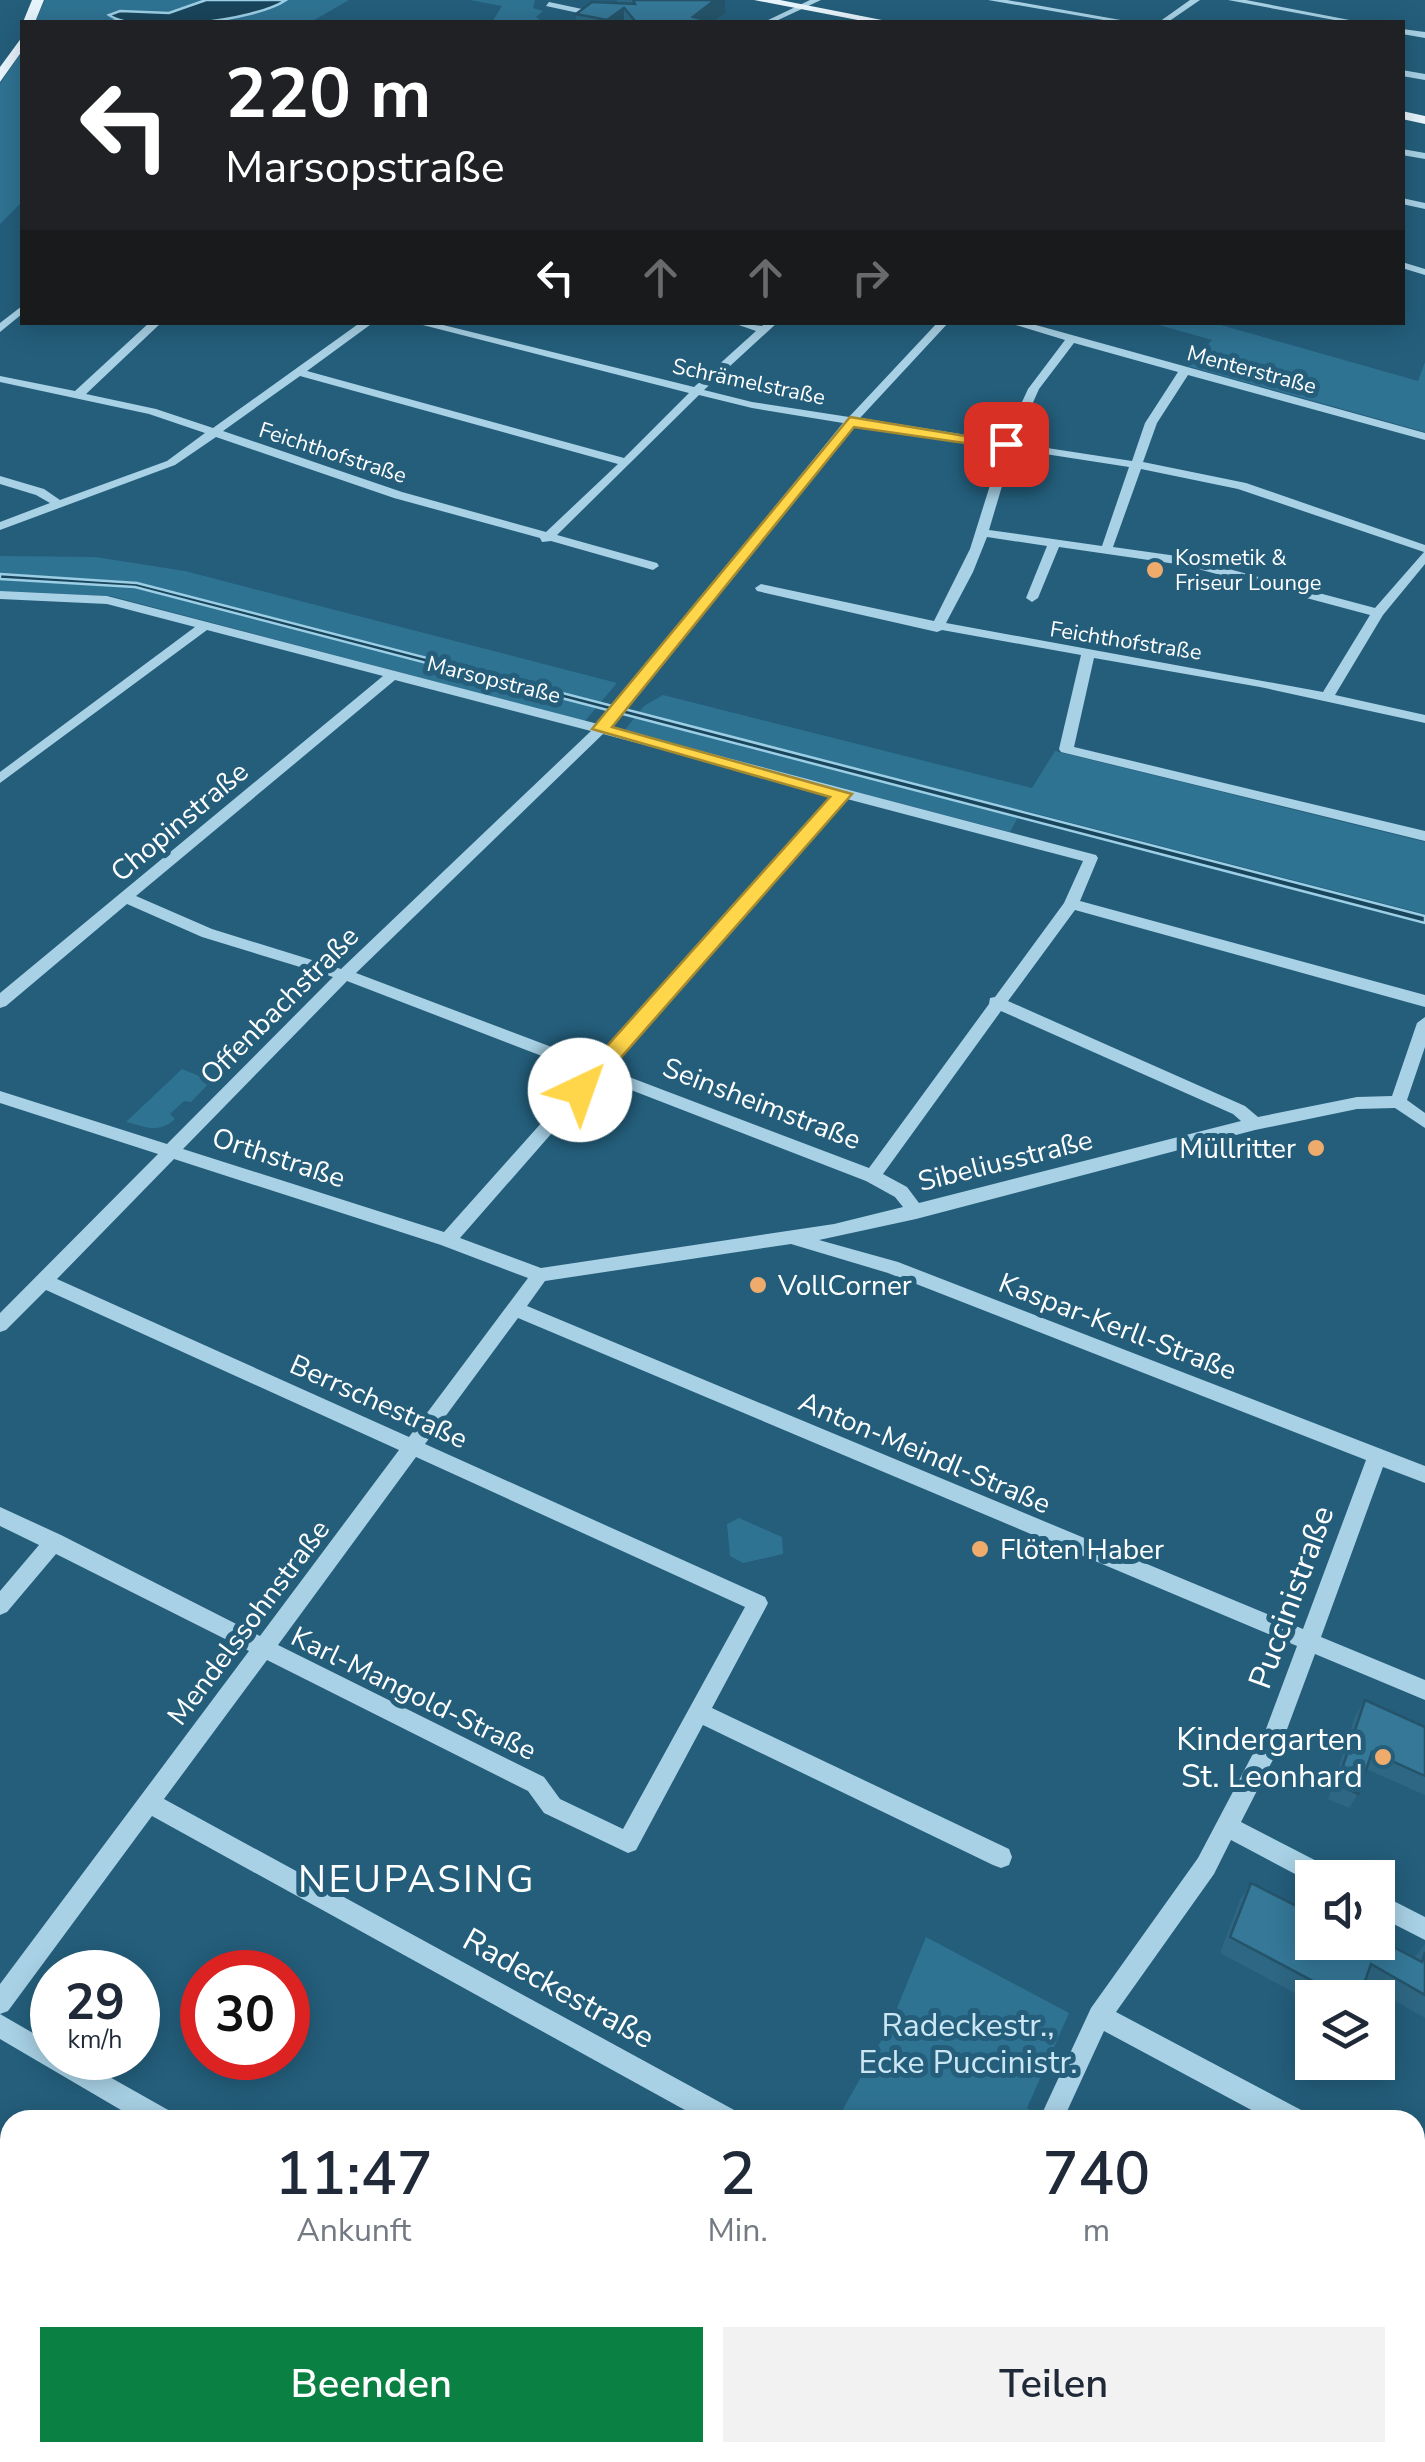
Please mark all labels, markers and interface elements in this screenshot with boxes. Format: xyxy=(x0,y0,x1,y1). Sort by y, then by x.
text: 220 m xyxy=(225,46,431,142)
icon: left xyxy=(60,60,190,190)
text: Marsopstraße xyxy=(225,137,505,198)
icon: left xyxy=(528,250,583,305)
icon: ahead xyxy=(633,250,688,305)
icon: ahead xyxy=(738,250,793,305)
icon: right xyxy=(843,250,898,305)
street label: Menterstraße xyxy=(1184,338,1320,402)
street label: Schrämelstraße xyxy=(670,351,828,413)
pin xyxy=(964,402,1049,487)
street label: Feichthofstraße xyxy=(255,415,410,491)
icon: arrive xyxy=(979,417,1034,472)
place label: Kosmetik & Friseur Lounge xyxy=(1175,543,1321,598)
marker: Kosmetik & Friseur Lounge xyxy=(1144,559,1166,581)
street label: Feichthofstraße xyxy=(1048,614,1204,668)
street label: Marsopstraße xyxy=(424,649,564,711)
street label: Chopinstraße xyxy=(103,753,257,891)
street label: Offenbachstraße xyxy=(192,918,367,1093)
position arrow xyxy=(528,1038,632,1142)
street label: Seinsheimstraße xyxy=(657,1049,866,1159)
street label: Orthstraße xyxy=(207,1119,350,1197)
street label: Sibeliusstraße xyxy=(914,1121,1097,1201)
place label: Müllritter xyxy=(1179,1130,1296,1168)
marker: Müllritter xyxy=(1305,1137,1327,1159)
street label: Kaspar-Kerll-Straße xyxy=(993,1264,1242,1390)
place label: VollCorner xyxy=(777,1267,912,1305)
marker: VollCorner xyxy=(747,1274,769,1296)
street label: Berrschestraße xyxy=(284,1346,474,1458)
street label: Anton-Meindl-Straße xyxy=(793,1383,1056,1523)
street label: Puccinistraße xyxy=(1238,1500,1344,1695)
street label: Mendelssohnstraße xyxy=(159,1512,339,1733)
place label: Flöten Haber xyxy=(1000,1531,1164,1569)
marker: Flöten Haber xyxy=(969,1538,991,1560)
street label: Karl-Mangold-Straße xyxy=(285,1618,543,1770)
place label: Kindergarten St. Leonhard xyxy=(1176,1718,1363,1798)
marker: Kindergarten St. Leonhard xyxy=(1372,1746,1394,1768)
district label: NEUPASING xyxy=(298,1854,536,1905)
map controls xyxy=(1295,1860,1395,2080)
button: sound xyxy=(1295,1860,1395,1960)
street label: Radeckestraße xyxy=(455,1918,662,2059)
speed limit sign: 30 xyxy=(180,1950,310,2080)
text: 29 xyxy=(65,1968,125,2037)
button: layers xyxy=(1295,1980,1395,2080)
park label: Radeckestr., Ecke Puccinistr. xyxy=(858,2004,1078,2084)
text: km/h xyxy=(67,2023,123,2057)
text: 11:47 xyxy=(275,2133,433,2215)
text: 2 xyxy=(720,2133,756,2215)
text: 740 xyxy=(1042,2133,1150,2215)
text: Ankunft xyxy=(296,2209,411,2252)
text: Min. xyxy=(707,2209,768,2252)
text: m xyxy=(1083,2209,1110,2252)
button: Beenden xyxy=(40,2327,703,2442)
button: Teilen xyxy=(723,2327,1385,2442)

